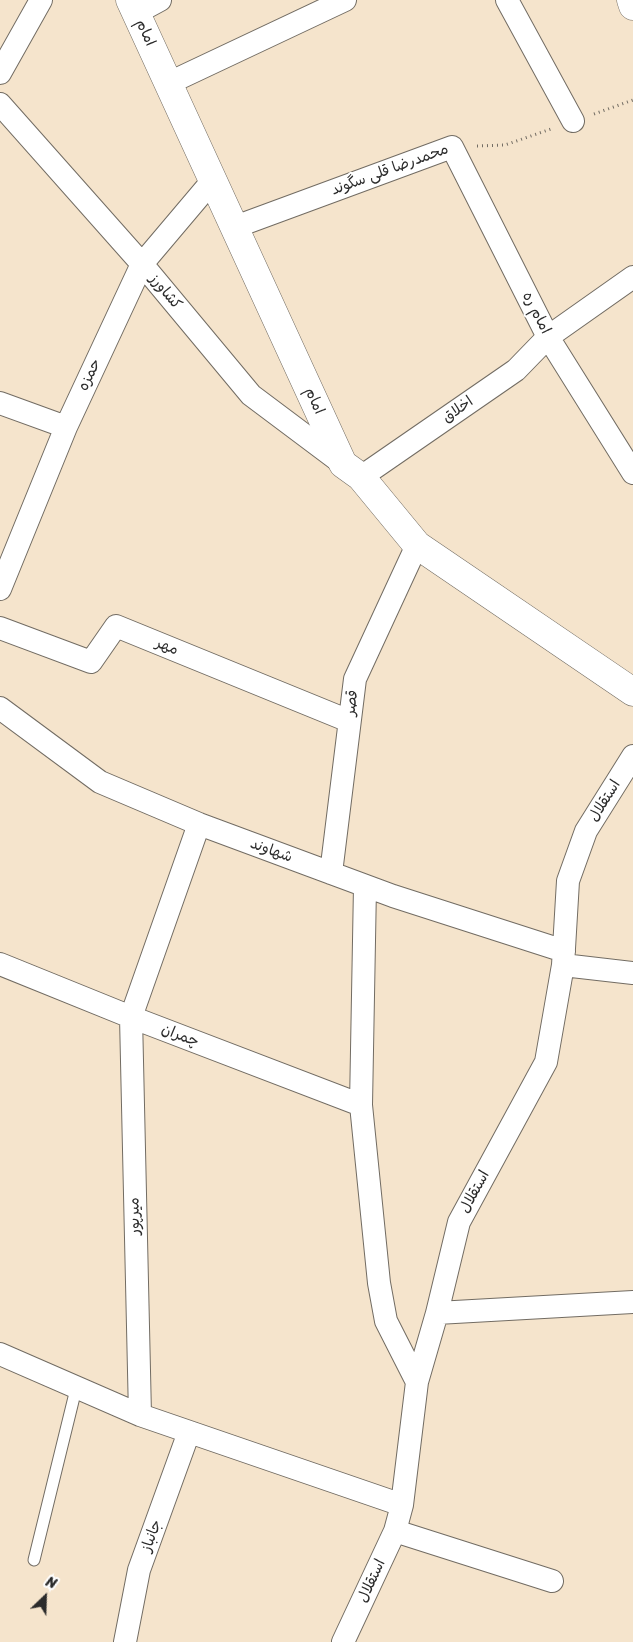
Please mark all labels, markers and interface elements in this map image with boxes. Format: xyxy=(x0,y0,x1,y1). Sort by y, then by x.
street label: امام xyxy=(131,17,159,49)
street label: محمدرضا قلی سگوند xyxy=(329,140,451,200)
street label: کشاورز xyxy=(145,270,185,314)
street label: امام ره xyxy=(518,289,554,337)
street label: حمزه xyxy=(75,356,105,394)
street label: امام xyxy=(300,385,328,417)
street label: اخلاق xyxy=(439,393,477,427)
street label: مهر xyxy=(153,634,181,660)
street label: قصر xyxy=(341,689,363,717)
street label: استقلال xyxy=(585,777,625,825)
street label: شهاوند xyxy=(247,835,295,867)
street label: چمران xyxy=(159,1021,201,1051)
street label: استقلال xyxy=(456,1168,494,1216)
street label: میرپور xyxy=(126,1197,144,1235)
street label: جانباز xyxy=(138,1517,166,1555)
street label: استقلال xyxy=(354,1556,390,1606)
text: N xyxy=(42,1569,61,1596)
north arrow xyxy=(20,1572,70,1622)

